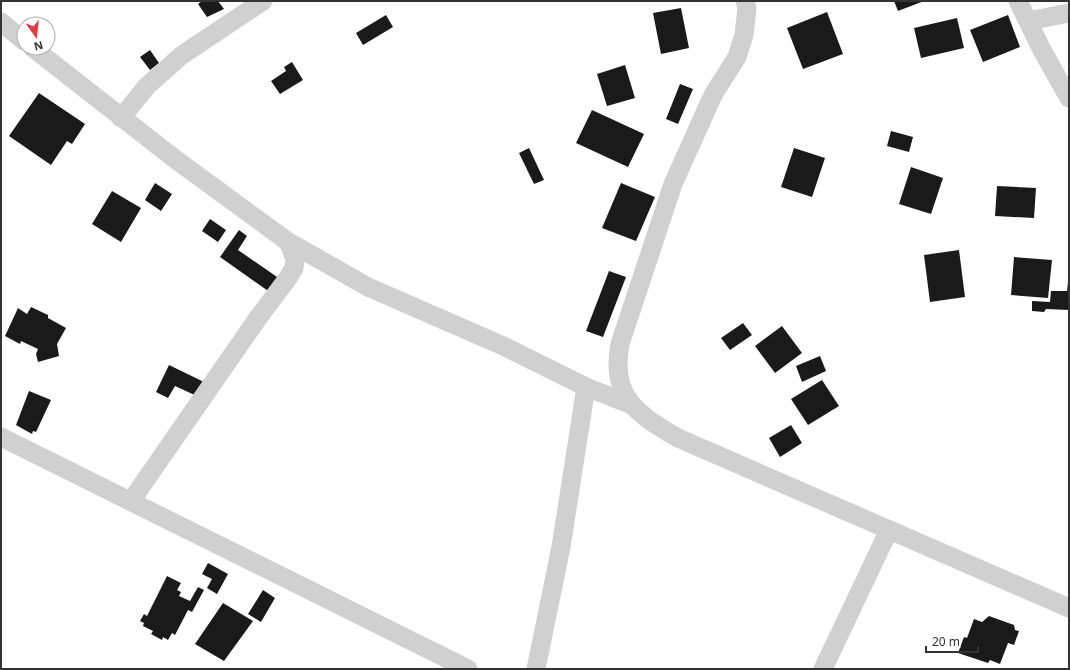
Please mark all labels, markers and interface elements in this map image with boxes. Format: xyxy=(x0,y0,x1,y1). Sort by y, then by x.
north arrow xyxy=(16,16,56,56)
text: N xyxy=(32,38,45,55)
scale bar xyxy=(926,628,978,654)
text: 20 m xyxy=(932,633,960,650)

